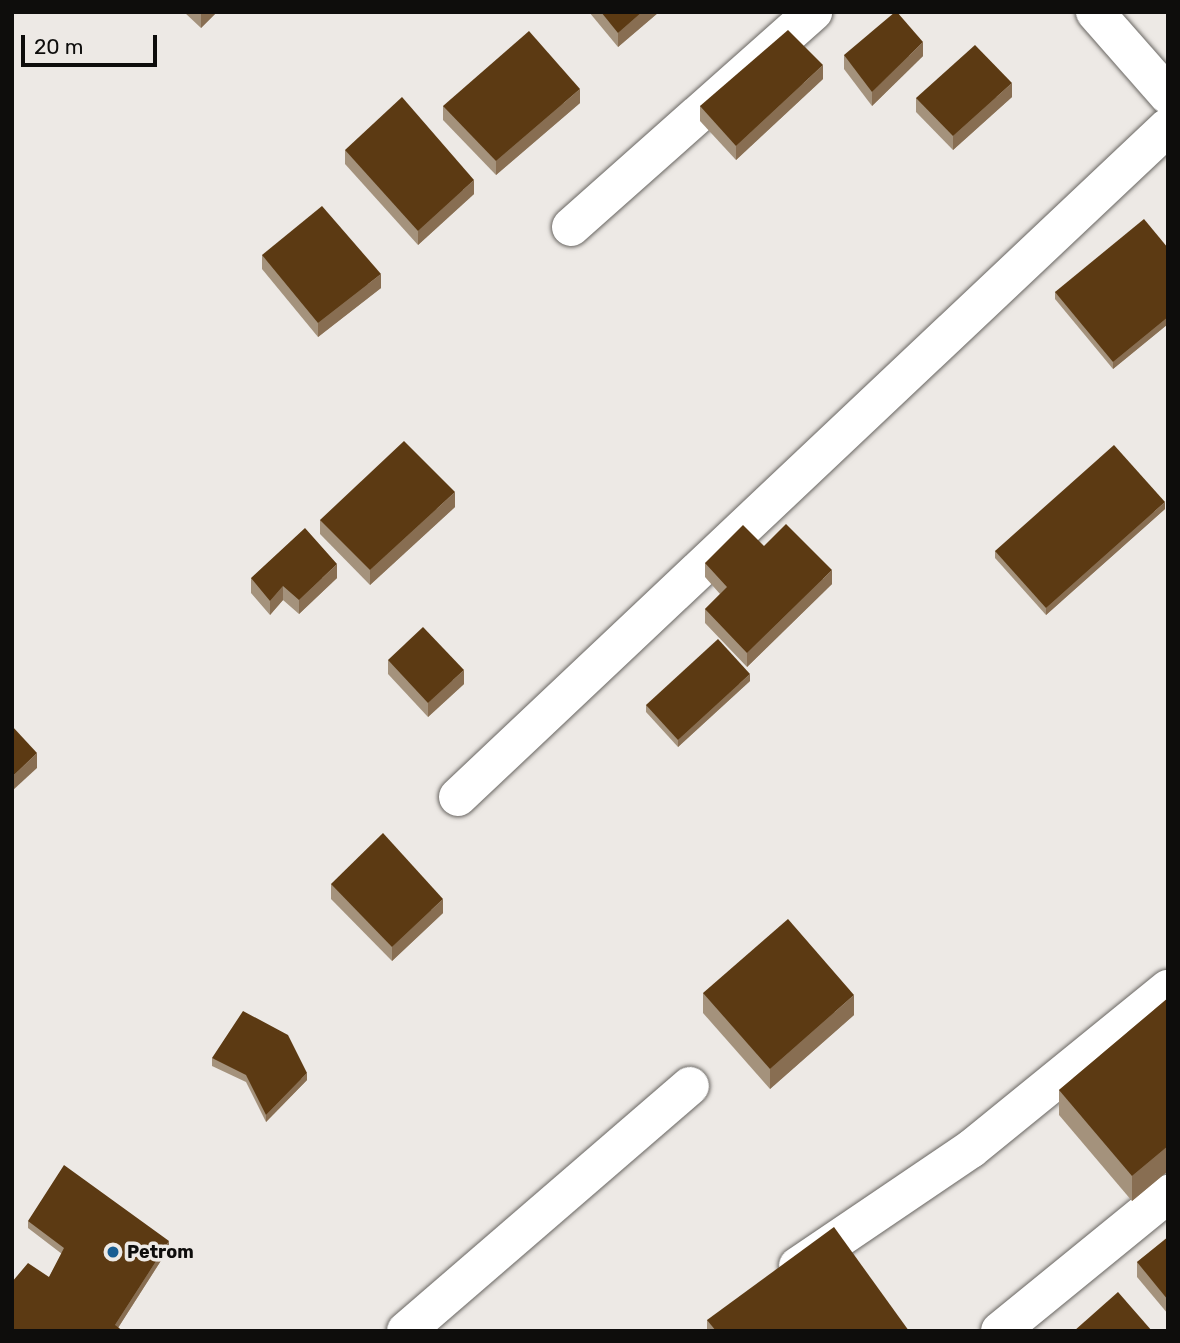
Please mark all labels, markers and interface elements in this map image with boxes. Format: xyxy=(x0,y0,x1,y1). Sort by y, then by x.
scale bar xyxy=(24,21,161,65)
text: 20 m xyxy=(34,34,83,59)
place label: Petrom xyxy=(127,1241,194,1263)
marker: Petrom xyxy=(105,1244,121,1260)

